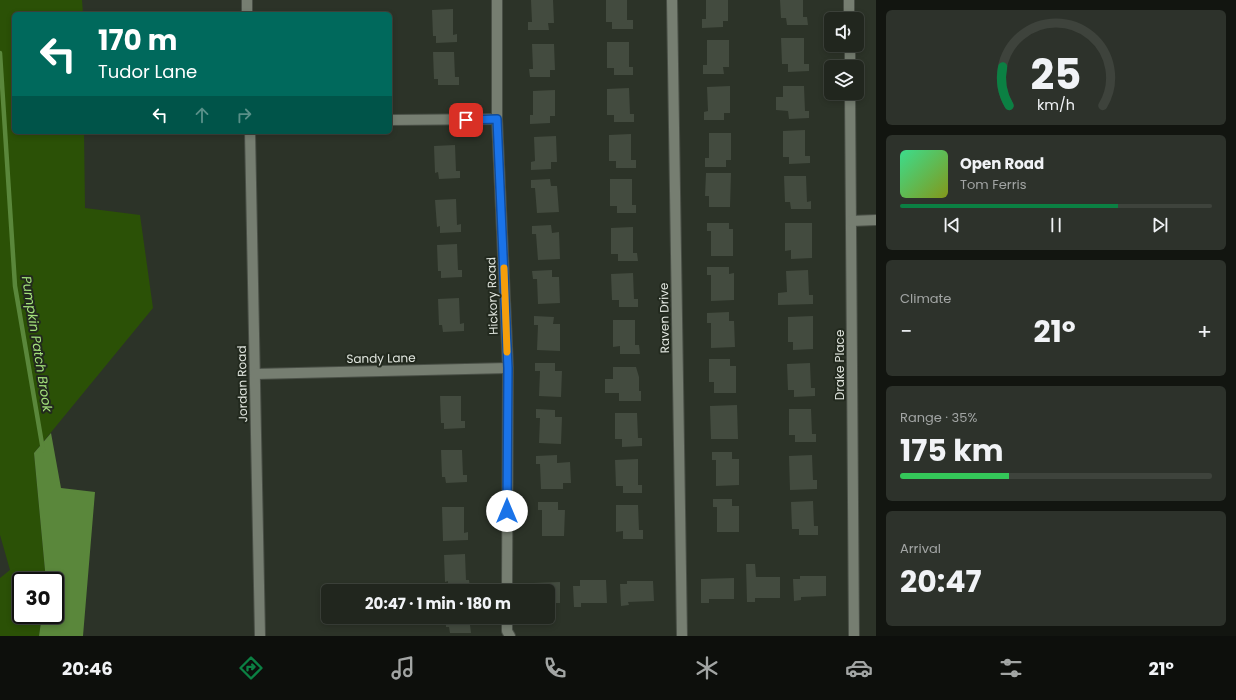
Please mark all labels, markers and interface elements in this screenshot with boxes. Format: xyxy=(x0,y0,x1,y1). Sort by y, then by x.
map controls xyxy=(824,12,864,100)
button: sound xyxy=(824,12,864,52)
text: 170 m xyxy=(98,21,177,60)
icon: left xyxy=(32,28,84,80)
text: 25 xyxy=(1031,44,1081,103)
text: Tudor Lane xyxy=(98,59,197,84)
button: layers xyxy=(824,60,864,100)
text: km/h xyxy=(1037,94,1075,114)
pin xyxy=(449,103,483,137)
icon: left xyxy=(149,104,171,126)
icon: ahead xyxy=(191,104,213,126)
icon: right xyxy=(233,104,255,126)
icon: arrive xyxy=(455,109,477,131)
text: Open Road xyxy=(960,153,1044,174)
text: Tom Ferris xyxy=(960,175,1027,194)
icon: previous xyxy=(941,214,963,236)
icon: pause xyxy=(1045,214,1067,236)
icon: next xyxy=(1149,214,1171,236)
street label: Hickory Road xyxy=(482,257,502,335)
water label: Pumpkin Patch Brook xyxy=(17,275,57,415)
street label: Raven Drive xyxy=(655,283,673,353)
text: Climate xyxy=(900,289,951,308)
text: 21° xyxy=(1033,310,1076,353)
text: − xyxy=(900,316,912,347)
text: + xyxy=(1197,316,1212,347)
street label: Drake Place xyxy=(831,330,848,400)
street label: Jordan Road xyxy=(233,345,251,423)
street label: Sandy Lane xyxy=(346,349,416,367)
text: Range · 35% xyxy=(900,408,977,427)
text: 175 km xyxy=(900,429,1004,472)
position arrow xyxy=(486,490,528,532)
text: Arrival xyxy=(900,539,941,558)
text: 20:47 xyxy=(900,560,982,603)
speed limit sign: 30 xyxy=(12,572,64,624)
text: 20:47 · 1 min · 180 m xyxy=(365,593,511,614)
icon: directions xyxy=(237,654,265,682)
icon: music xyxy=(389,654,417,682)
icon: phone xyxy=(541,654,569,682)
icon: climate xyxy=(693,654,721,682)
icon: car xyxy=(845,654,873,682)
icon: filters xyxy=(997,654,1025,682)
text: 20:46 xyxy=(62,656,113,681)
text: 21° xyxy=(1149,656,1174,681)

